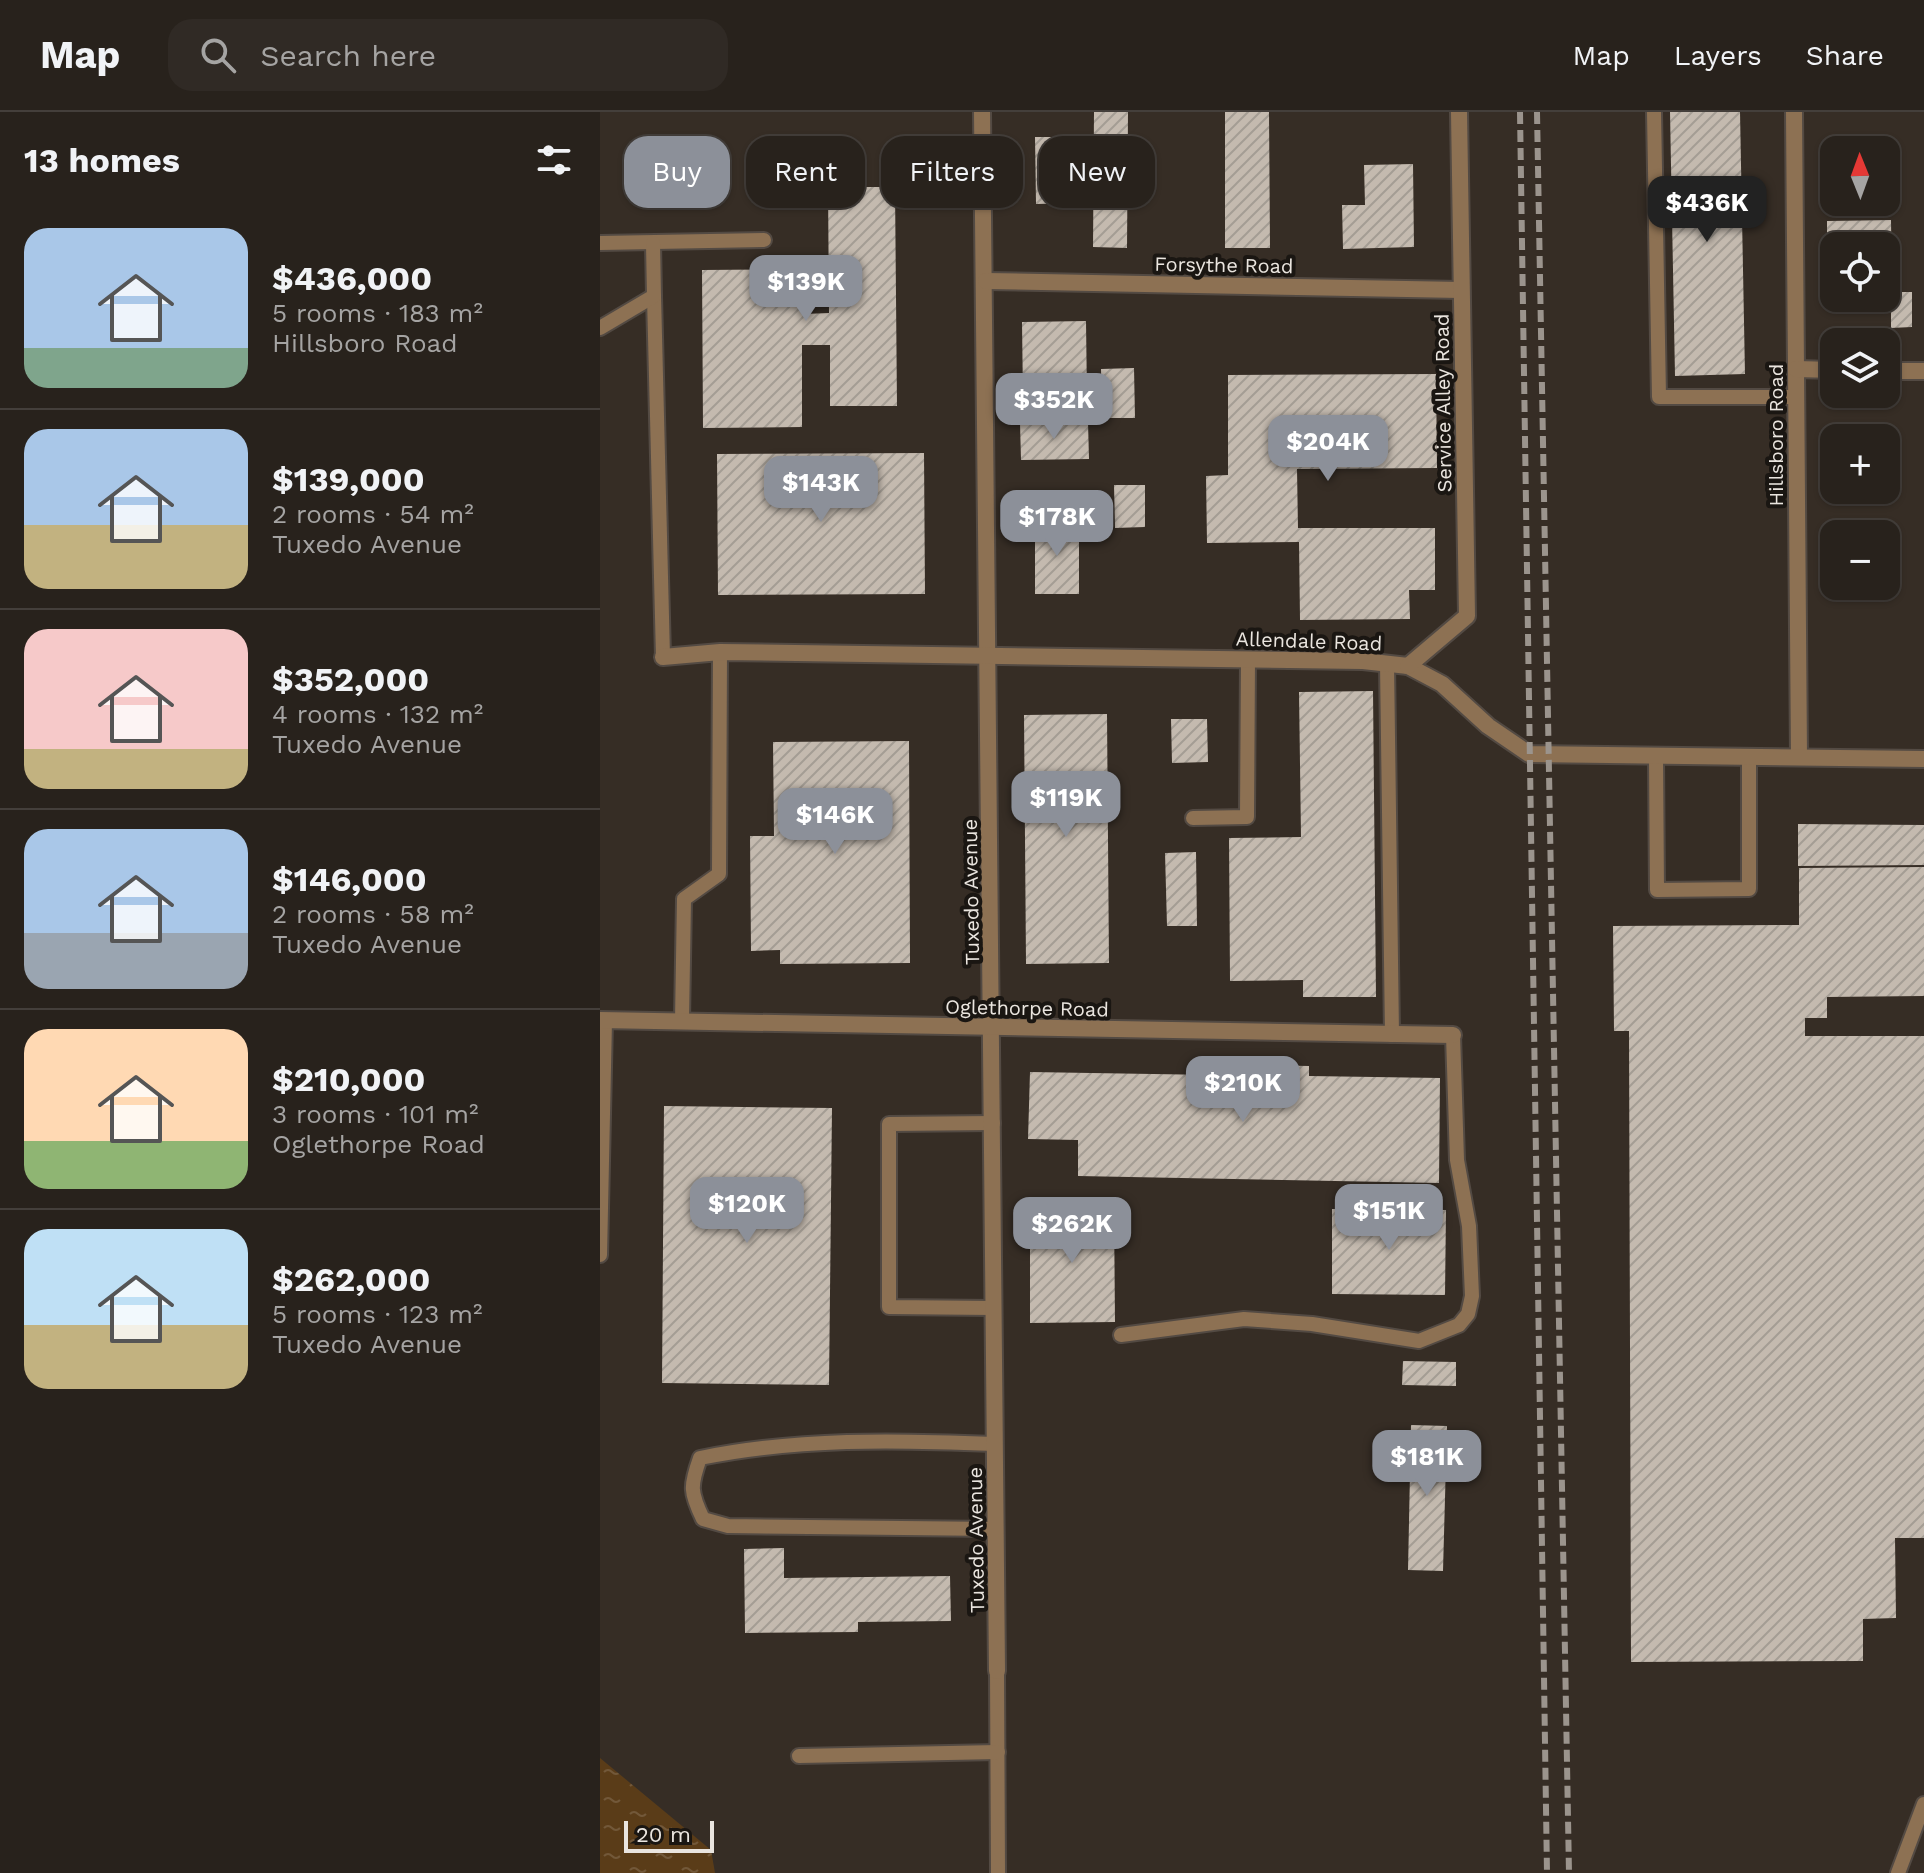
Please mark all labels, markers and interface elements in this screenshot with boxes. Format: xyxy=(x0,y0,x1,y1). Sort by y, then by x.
search box xyxy=(168,19,728,91)
text: Map xyxy=(40,33,120,77)
icon: search xyxy=(196,33,240,77)
text: Search here xyxy=(260,38,436,73)
text: Map xyxy=(1573,39,1630,72)
text: Layers xyxy=(1674,39,1762,72)
text: Share xyxy=(1806,39,1884,72)
chip: Buy xyxy=(624,136,730,208)
chip: Rent xyxy=(746,136,865,208)
chip: Filters xyxy=(881,136,1023,208)
chip: New xyxy=(1039,136,1155,208)
north arrow xyxy=(1820,136,1900,216)
map controls xyxy=(1820,136,1900,600)
icon: filters xyxy=(532,138,576,182)
text: 13 homes xyxy=(24,140,180,180)
pin: $436K xyxy=(1651,176,1763,244)
text: $436K xyxy=(1666,187,1748,217)
button: locate xyxy=(1820,232,1900,312)
street label: Forsythe Road xyxy=(1154,252,1294,278)
pin: $139K xyxy=(750,255,862,323)
text: $436,000 xyxy=(272,258,432,298)
icon: home xyxy=(88,260,184,356)
text: $139K xyxy=(767,266,845,296)
text: 5 rooms · 183 m² xyxy=(272,298,483,328)
street label: Service Alley Road xyxy=(1429,313,1457,493)
text: Hillsboro Road xyxy=(272,328,458,358)
button: layers xyxy=(1820,328,1900,408)
street label: Hillsboro Road xyxy=(1764,364,1788,506)
pin: $352K xyxy=(998,373,1110,441)
text: $352K xyxy=(1014,384,1094,414)
pin: $204K xyxy=(1272,415,1384,483)
button: + xyxy=(1820,424,1900,504)
text: $204K xyxy=(1286,426,1370,456)
pin: $143K xyxy=(765,456,877,524)
text: $139,000 xyxy=(272,459,425,499)
icon: home xyxy=(88,461,184,557)
text: $143K xyxy=(782,467,860,497)
pin: $178K xyxy=(1001,490,1113,558)
text: 2 rooms · 54 m² xyxy=(272,499,474,529)
text: $178K xyxy=(1018,501,1096,531)
button: − xyxy=(1820,520,1900,600)
text: Tuxedo Avenue xyxy=(272,529,462,559)
street label: Allendale Road xyxy=(1235,626,1383,656)
text: $352,000 xyxy=(272,659,429,699)
icon: home xyxy=(88,661,184,757)
text: 4 rooms · 132 m² xyxy=(272,699,483,729)
text: Tuxedo Avenue xyxy=(272,729,462,759)
pin: $119K xyxy=(1010,771,1122,839)
text: $119K xyxy=(1029,782,1103,812)
pin: $146K xyxy=(779,788,891,856)
text: $146K xyxy=(796,799,874,829)
street label: Tuxedo Avenue xyxy=(958,819,984,965)
text: $146,000 xyxy=(272,859,427,899)
icon: home xyxy=(88,861,184,957)
text: 2 rooms · 58 m² xyxy=(272,899,474,929)
text: Tuxedo Avenue xyxy=(272,929,462,959)
street label: Oglethorpe Road xyxy=(945,995,1109,1021)
pin: $210K xyxy=(1187,1056,1299,1124)
text: $210,000 xyxy=(272,1059,426,1099)
icon: home xyxy=(88,1061,184,1157)
text: $210K xyxy=(1204,1067,1282,1097)
text: 3 rooms · 101 m² xyxy=(272,1099,479,1129)
text: Oglethorpe Road xyxy=(272,1129,485,1159)
pin: $120K xyxy=(691,1177,803,1245)
pin: $151K xyxy=(1333,1184,1445,1252)
text: $120K xyxy=(708,1188,786,1218)
text: $151K xyxy=(1353,1195,1425,1225)
pin: $262K xyxy=(1016,1197,1128,1265)
text: $262K xyxy=(1031,1208,1113,1238)
text: $262,000 xyxy=(272,1259,431,1299)
icon: home xyxy=(88,1261,184,1357)
text: 5 rooms · 123 m² xyxy=(272,1299,483,1329)
text: Tuxedo Avenue xyxy=(272,1329,462,1359)
pin: $181K xyxy=(1371,1430,1483,1498)
text: $181K xyxy=(1390,1441,1464,1471)
street label: Tuxedo Avenue xyxy=(963,1467,989,1613)
scale bar xyxy=(624,1817,714,1853)
text: 20 m xyxy=(636,1822,691,1847)

